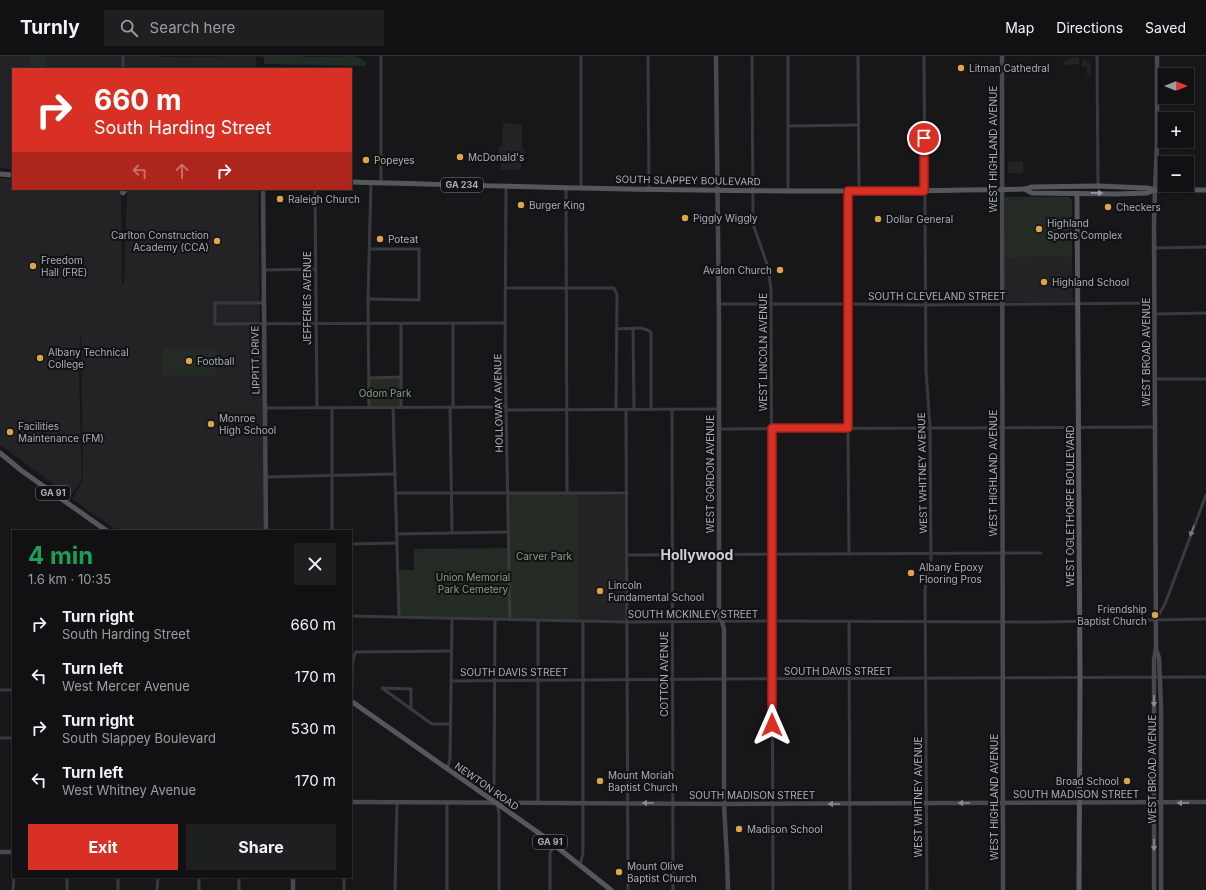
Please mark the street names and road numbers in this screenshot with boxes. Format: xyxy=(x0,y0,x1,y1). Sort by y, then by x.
street label: WEST HIGHLAND AVENUE xyxy=(987,86,999,212)
street label: SOUTH SLAPPEY BOULEVARD xyxy=(615,173,761,187)
road number: GA 234 xyxy=(441,178,483,192)
street label: JEFFERIES AVENUE xyxy=(301,251,313,345)
street label: SOUTH CLEVELAND STREET xyxy=(868,290,1006,302)
street label: WEST LINCOLN AVENUE xyxy=(757,293,769,411)
street label: WEST BROAD AVENUE xyxy=(1140,298,1152,406)
street label: LIPPITT DRIVE xyxy=(248,326,262,394)
street label: HOLLOWAY AVENUE xyxy=(491,353,505,453)
street label: WEST HIGHLAND AVENUE xyxy=(987,410,999,536)
street label: WEST WHITNEY AVENUE xyxy=(915,412,929,534)
street label: WEST GORDON AVENUE xyxy=(704,415,716,533)
street label: WEST OGLETHORPE BOULEVARD xyxy=(1064,425,1076,587)
road number: GA 91 xyxy=(36,486,70,500)
street label: SOUTH MCKINLEY STREET xyxy=(628,608,758,620)
street label: COTTON AVENUE xyxy=(658,631,670,717)
street label: SOUTH DAVIS STREET xyxy=(784,665,892,677)
street label: SOUTH DAVIS STREET xyxy=(460,666,568,678)
street label: WEST BROAD AVENUE xyxy=(1146,715,1158,823)
street label: WEST HIGHLAND AVENUE xyxy=(988,734,1000,860)
street label: WEST WHITNEY AVENUE xyxy=(912,736,924,858)
street label: NEWTON ROAD xyxy=(453,759,521,813)
street label: SOUTH MADISON STREET xyxy=(1013,788,1139,800)
street label: SOUTH MADISON STREET xyxy=(689,789,815,801)
road number: GA 91 xyxy=(533,835,567,849)

